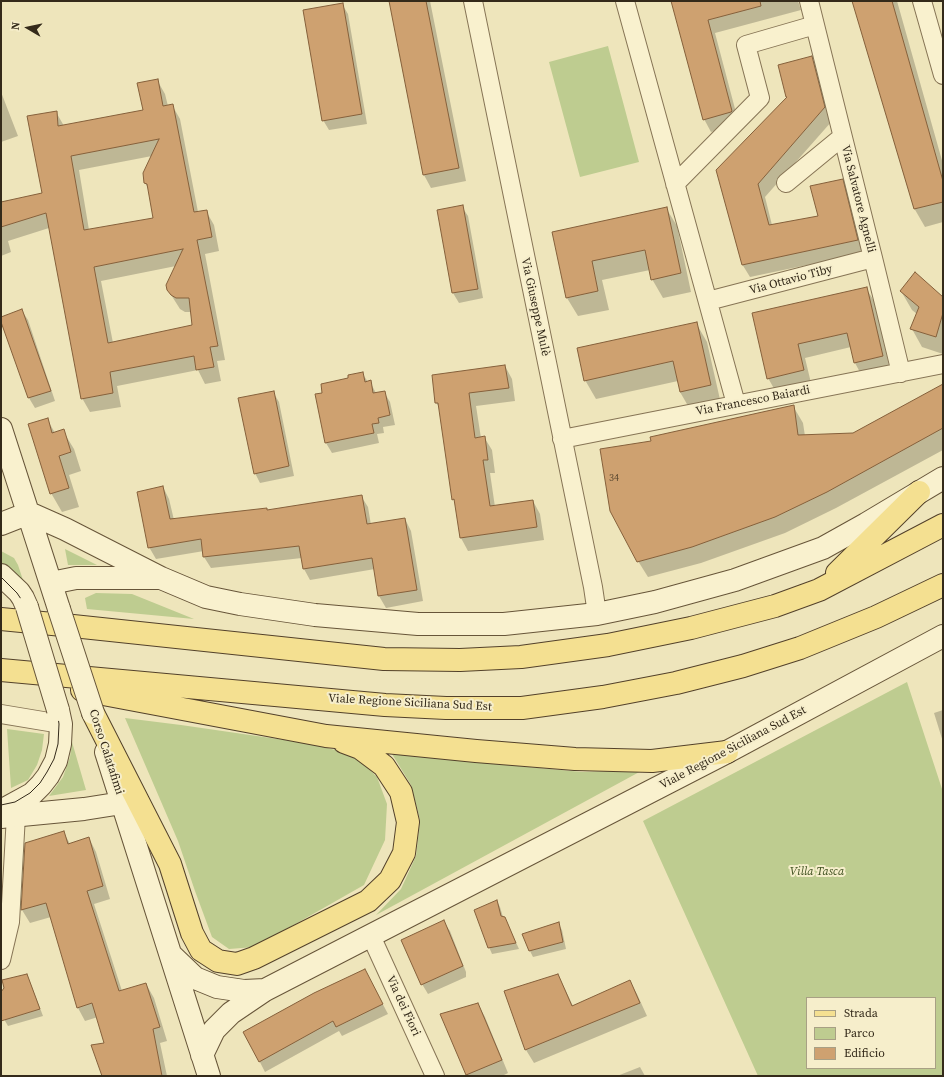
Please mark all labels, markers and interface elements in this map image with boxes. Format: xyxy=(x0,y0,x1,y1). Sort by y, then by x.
north arrow xyxy=(8,8,48,48)
text: N xyxy=(8,21,24,31)
street label: Via Salvatore Agnelli xyxy=(838,144,878,254)
street label: Via Giuseppe Mulè xyxy=(518,256,552,358)
street label: Via Ottavio Tiby xyxy=(748,262,834,298)
street label: Via Francesco Baiardi xyxy=(695,383,811,419)
house number: 34 xyxy=(609,472,619,484)
street label: Viale Regione Siciliana Sud Est xyxy=(328,692,492,714)
street label: Viale Regione Siciliana Sud Est xyxy=(657,703,809,793)
street label: Corso Calatafimi xyxy=(85,708,127,796)
park label: Villa Tasca xyxy=(790,865,844,879)
street label: Via dei Fiori xyxy=(383,973,423,1039)
legend xyxy=(806,997,936,1069)
text: Strada xyxy=(844,1005,878,1021)
text: Parco xyxy=(844,1025,875,1041)
text: Edificio xyxy=(844,1045,885,1061)

